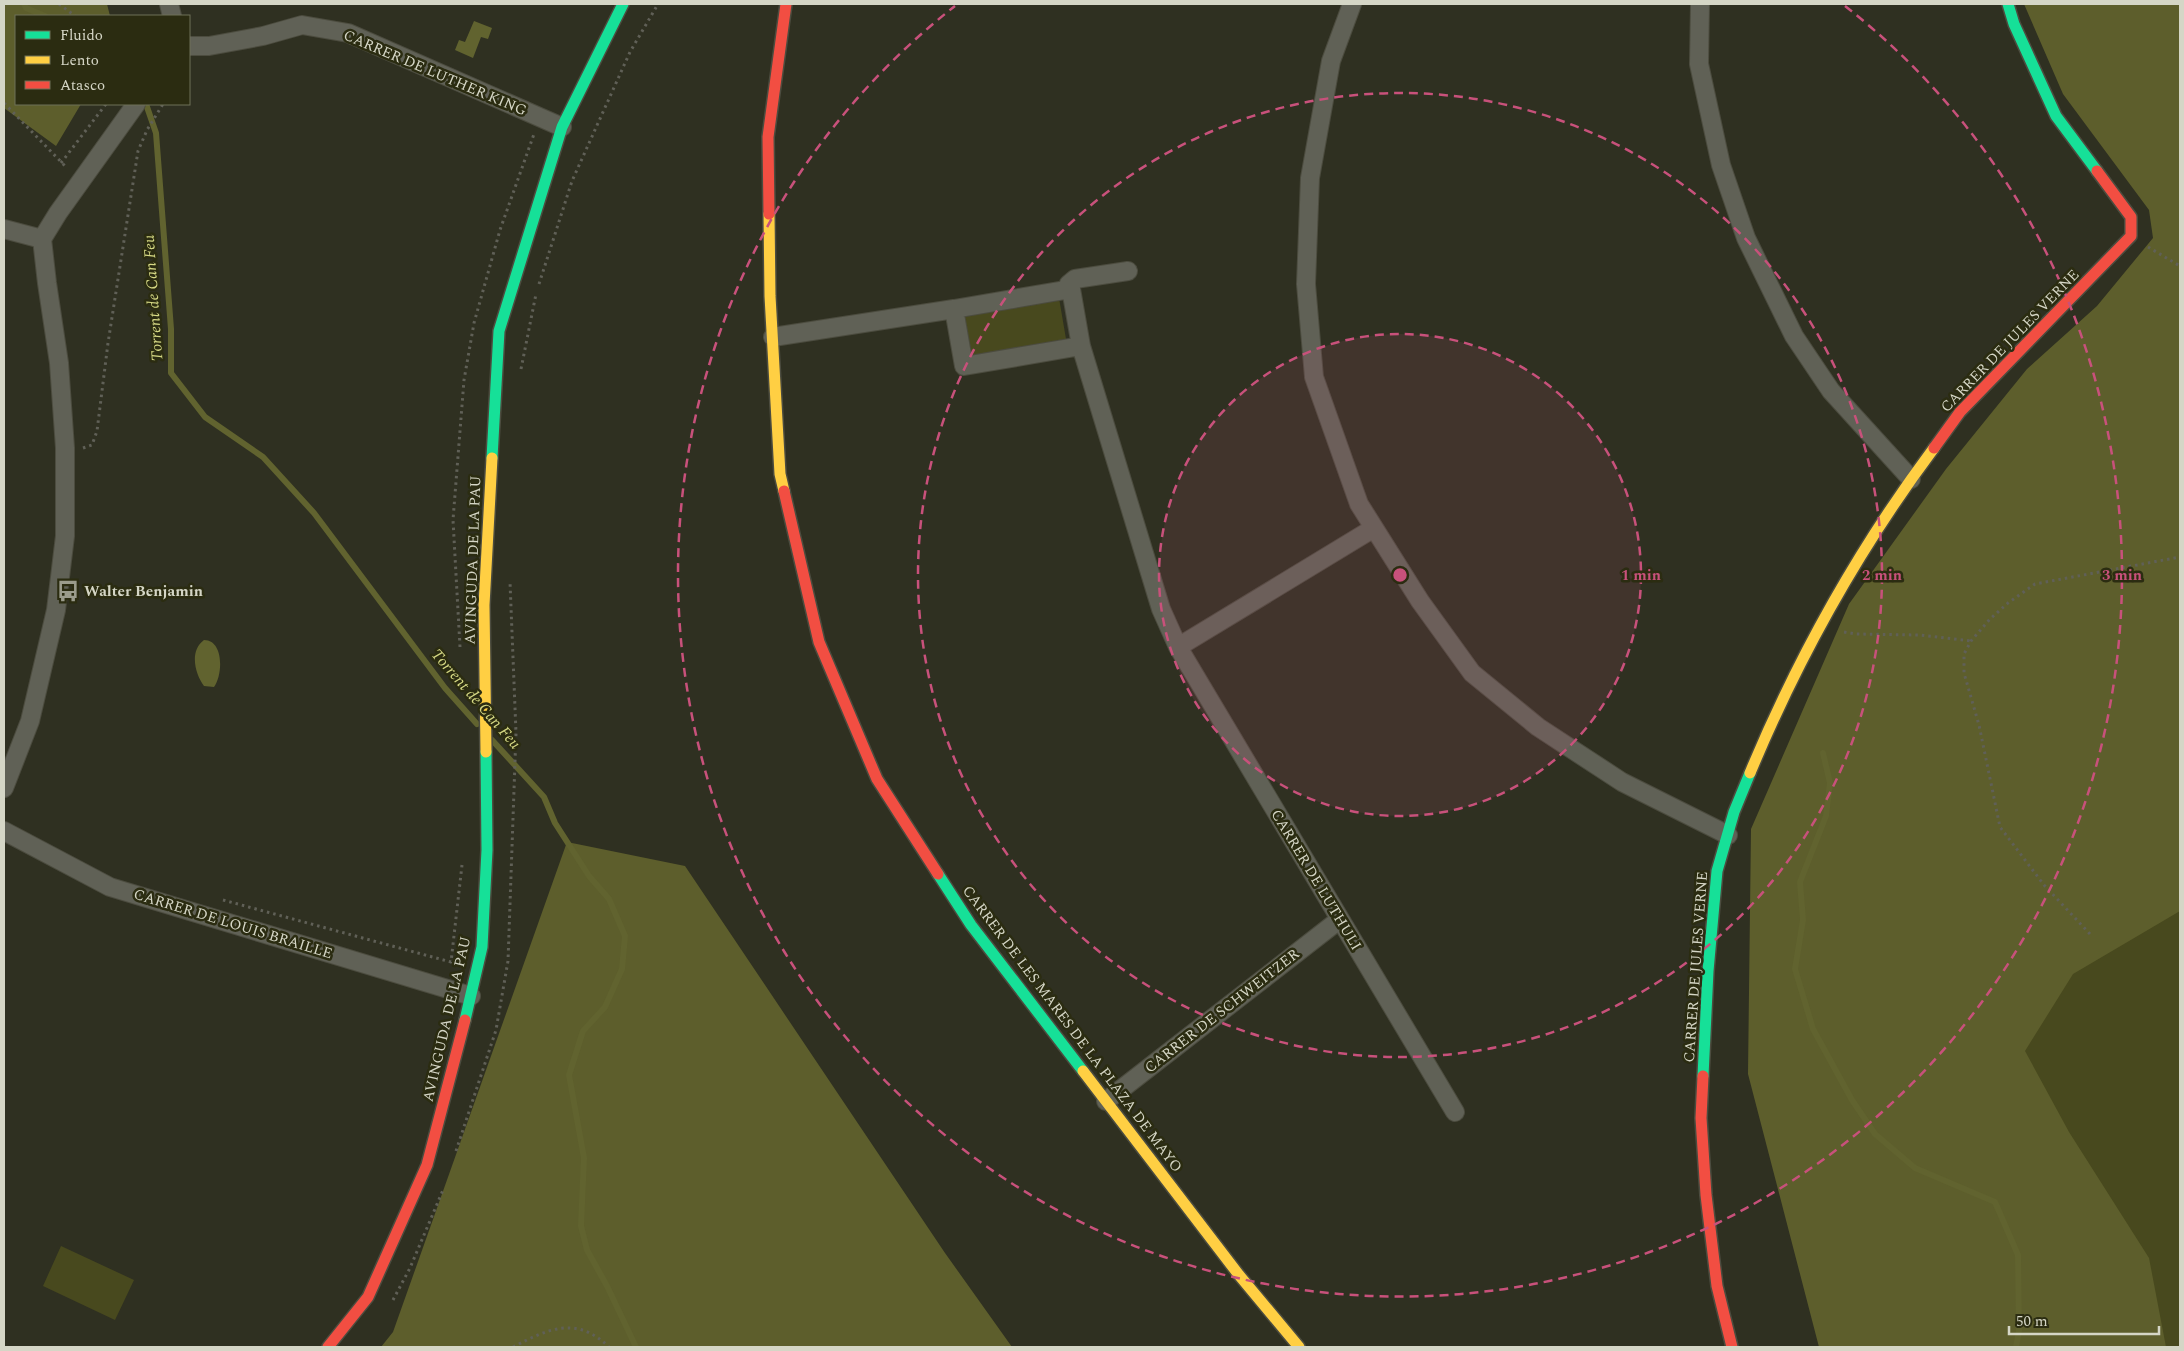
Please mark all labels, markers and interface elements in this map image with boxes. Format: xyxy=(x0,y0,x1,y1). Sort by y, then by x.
legend xyxy=(15,15,190,105)
text: Fluido xyxy=(60,24,103,47)
street label: CARRER DE LUTHER KING xyxy=(340,24,530,122)
text: Lento xyxy=(60,49,99,72)
text: Atasco xyxy=(60,74,105,97)
water label: Torrent de Can Feu xyxy=(137,233,169,362)
street label: CARRER DE JULES VERNE xyxy=(1935,264,2085,418)
street label: AVINGUDA DE LA PAU xyxy=(459,475,487,645)
text: 1 min xyxy=(1621,564,1661,587)
text: 2 min xyxy=(1862,564,1902,587)
text: 3 min xyxy=(2102,564,2142,587)
centre of rings xyxy=(1391,566,1409,584)
bus stop icon: Walter Benjamin xyxy=(55,578,81,604)
place label: Walter Benjamin xyxy=(84,580,203,603)
water label: Torrent de Can Feu xyxy=(425,643,527,755)
street label: CARRER DE LUTHULI xyxy=(1265,805,1367,955)
street label: CARRER DE JULES VERNE xyxy=(1678,871,1714,1063)
street label: CARRER DE LES MARES DE LA PLAZA DE MAYO xyxy=(956,881,1188,1177)
street label: CARRER DE LOUIS BRAILLE xyxy=(131,883,335,965)
street label: AVINGUDA DE LA PAU xyxy=(417,934,477,1104)
street label: CARRER DE SCHWEITZER xyxy=(1140,943,1304,1079)
scale bar xyxy=(2009,1304,2159,1336)
text: 50 m xyxy=(2016,1310,2048,1333)

